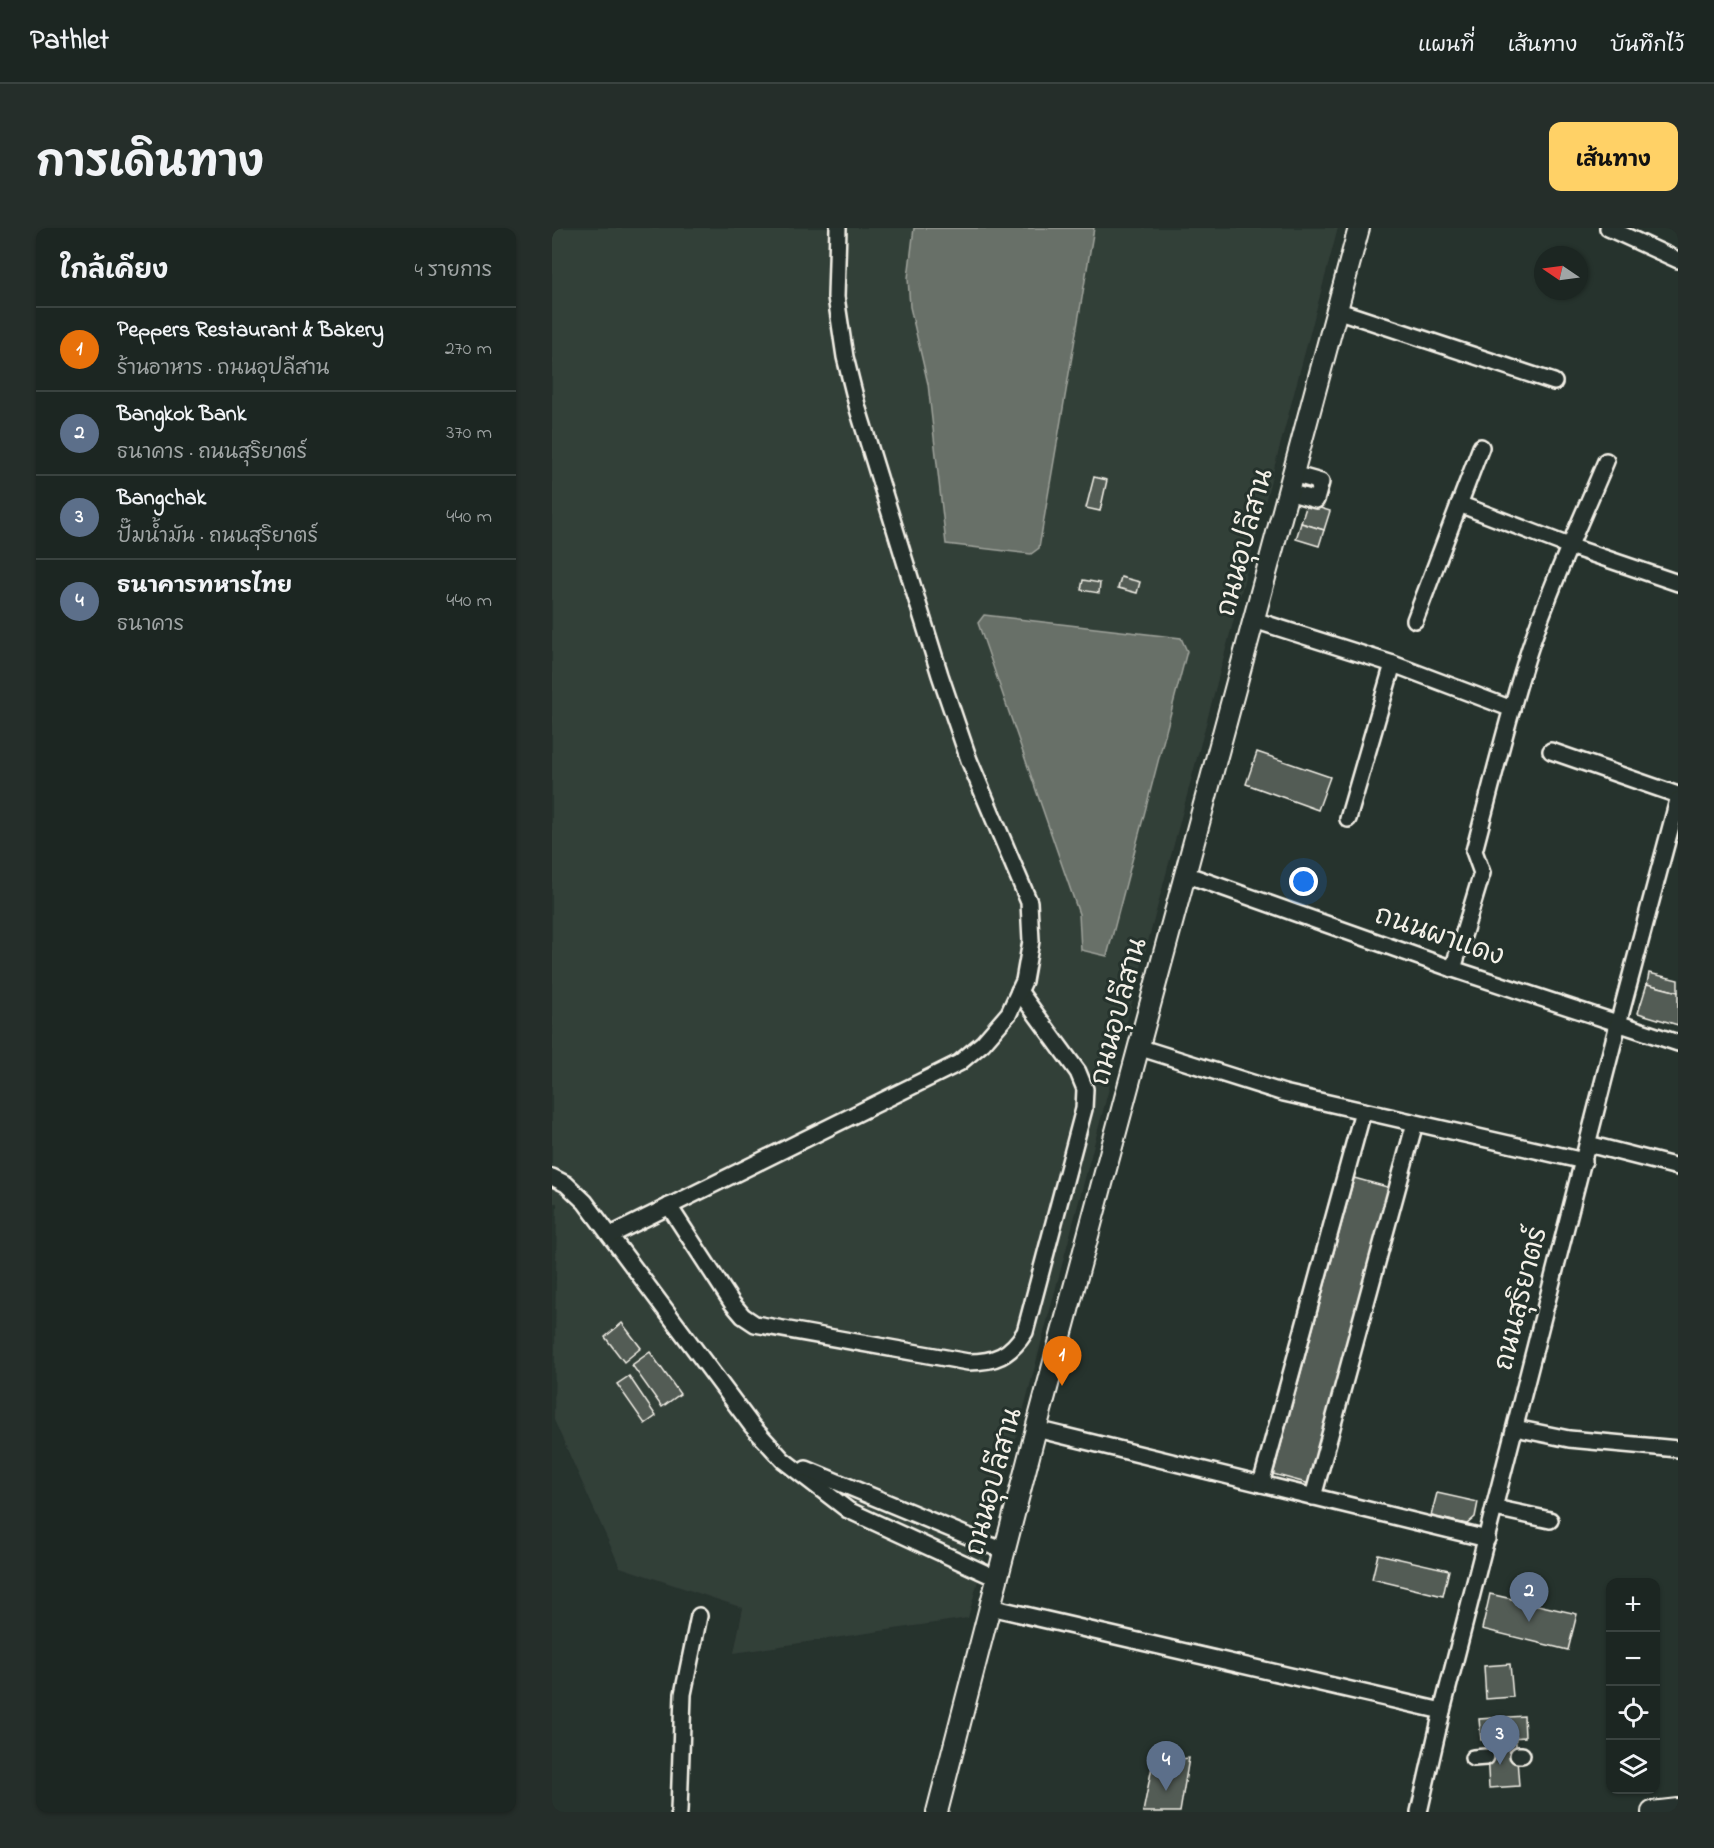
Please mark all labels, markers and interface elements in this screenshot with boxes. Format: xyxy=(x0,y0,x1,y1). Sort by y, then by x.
text: Pathlet xyxy=(30,21,109,62)
text: แผนที่ xyxy=(1418,31,1475,61)
text: เส้นทาง xyxy=(1508,31,1577,61)
text: บันทึกไว้ xyxy=(1610,31,1684,61)
button: เส้นทาง xyxy=(1549,122,1678,191)
text: การเดินทาง xyxy=(36,134,264,195)
north arrow xyxy=(1534,246,1588,300)
text: ใกล้เคียง xyxy=(60,253,168,291)
text: 4 รายการ xyxy=(415,257,492,286)
text: Peppers Restaurant & Bakery xyxy=(117,315,384,347)
text: 1 xyxy=(76,335,83,364)
text: 270 m xyxy=(445,335,492,364)
text: ร้านอาหาร · ถนนอุปลีสาน xyxy=(117,355,329,384)
text: Bangkok Bank xyxy=(117,399,246,431)
text: 2 xyxy=(75,419,84,448)
text: 370 m xyxy=(446,419,492,448)
text: ธนาคาร · ถนนสุริยาตร์ xyxy=(117,439,307,468)
street label: ถนนอุปลีสาน xyxy=(1208,465,1284,621)
text: Bangchak xyxy=(117,483,206,515)
text: 3 xyxy=(75,503,84,532)
text: 440 m xyxy=(446,503,492,532)
text: ปั๊มน้ำมัน · ถนนสุริยาตร์ xyxy=(117,523,318,552)
text: ธนาคารทหารไทย xyxy=(117,571,292,603)
text: 4 xyxy=(75,587,84,616)
text: 440 m xyxy=(446,587,492,616)
text: ธนาคาร xyxy=(117,611,184,640)
your location xyxy=(1289,867,1318,896)
street label: ถนนผาแดง xyxy=(1369,897,1509,977)
street label: ถนนอุปลีสาน xyxy=(1082,934,1158,1090)
street label: ถนนสุริยาตร์ xyxy=(1484,1223,1559,1375)
pin: 1 xyxy=(1042,1336,1082,1386)
street label: ถนนอุปลีสาน xyxy=(957,1404,1033,1560)
pin: 2 xyxy=(1510,1572,1548,1622)
map controls xyxy=(1606,1578,1660,1794)
button: + xyxy=(1606,1578,1660,1632)
button: − xyxy=(1606,1632,1660,1686)
button: locate xyxy=(1606,1686,1660,1740)
pin: 3 xyxy=(1480,1716,1520,1765)
button: layers xyxy=(1606,1740,1660,1794)
pin: 4 xyxy=(1146,1742,1186,1791)

